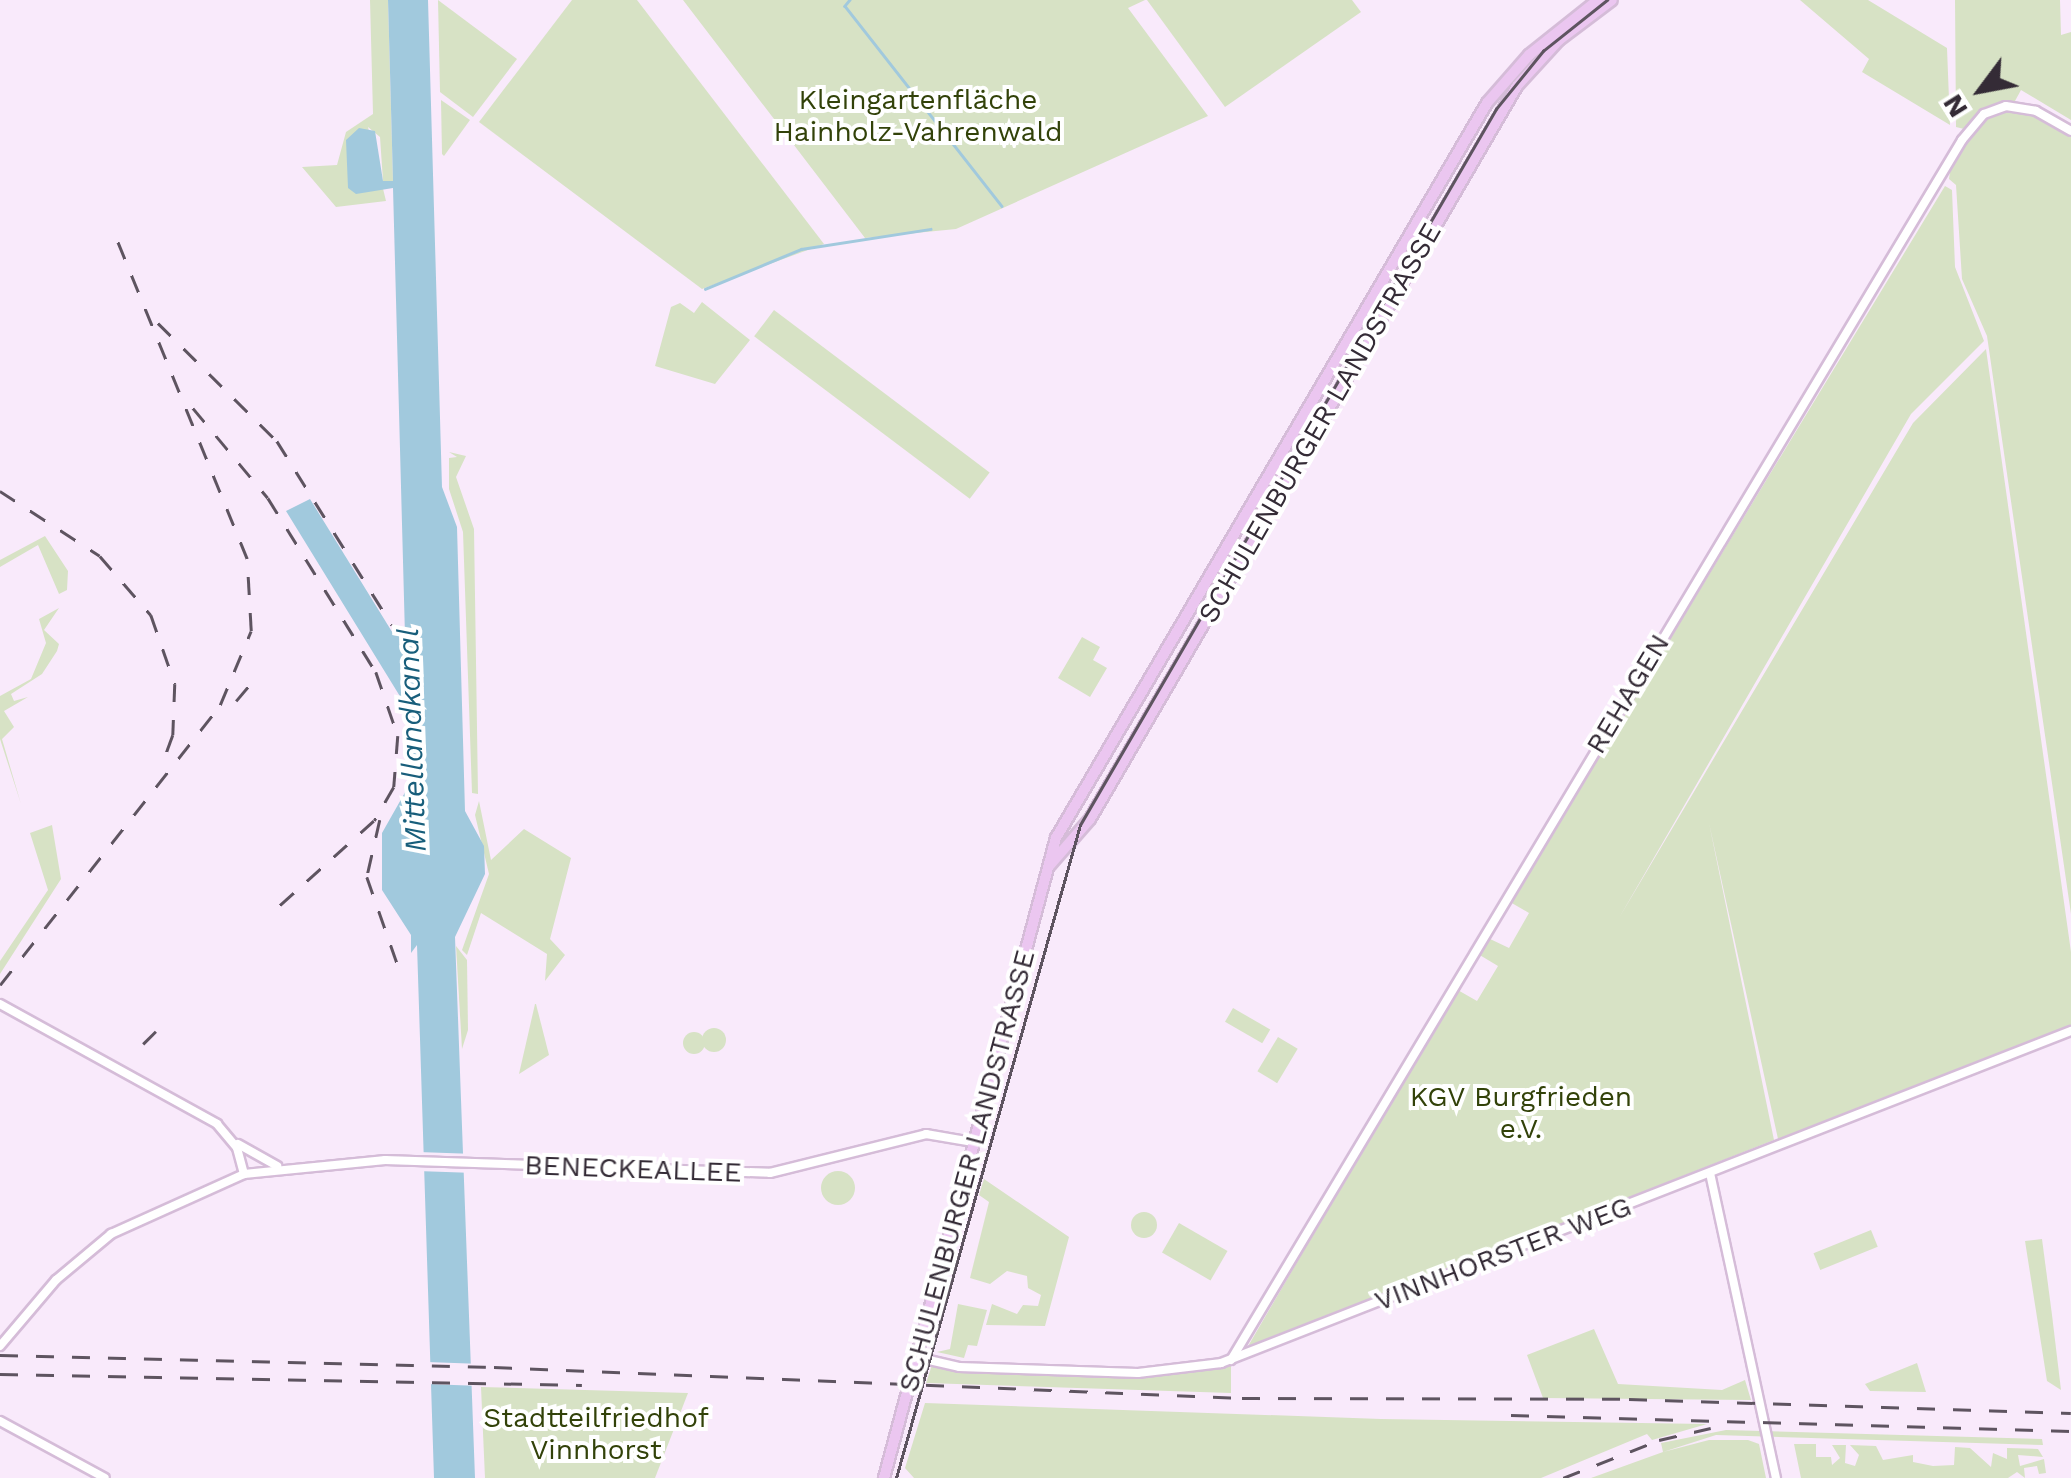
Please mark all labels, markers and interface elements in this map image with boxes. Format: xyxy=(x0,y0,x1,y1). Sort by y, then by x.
north arrow xyxy=(1931,40,2031,140)
park label: Kleingartenfläche Hainholz-Vahrenwald xyxy=(773,83,1063,149)
text: N xyxy=(1936,89,1975,124)
street label: SCHULENBURGER LANDSTRASSE xyxy=(1191,217,1449,629)
water label: Mittellandkanal xyxy=(390,627,434,853)
street label: REHAGEN xyxy=(1579,628,1677,760)
street label: SCHULENBURGER LANDSTRASSE xyxy=(892,946,1042,1396)
park label: KGV Burgfrieden e.V. xyxy=(1409,1080,1633,1146)
street label: BENECKEALLEE xyxy=(524,1148,742,1190)
street label: VINNHORSTER WEG xyxy=(1370,1190,1636,1318)
park label: Stadtteilfriedhof Vinnhorst xyxy=(483,1401,709,1467)

